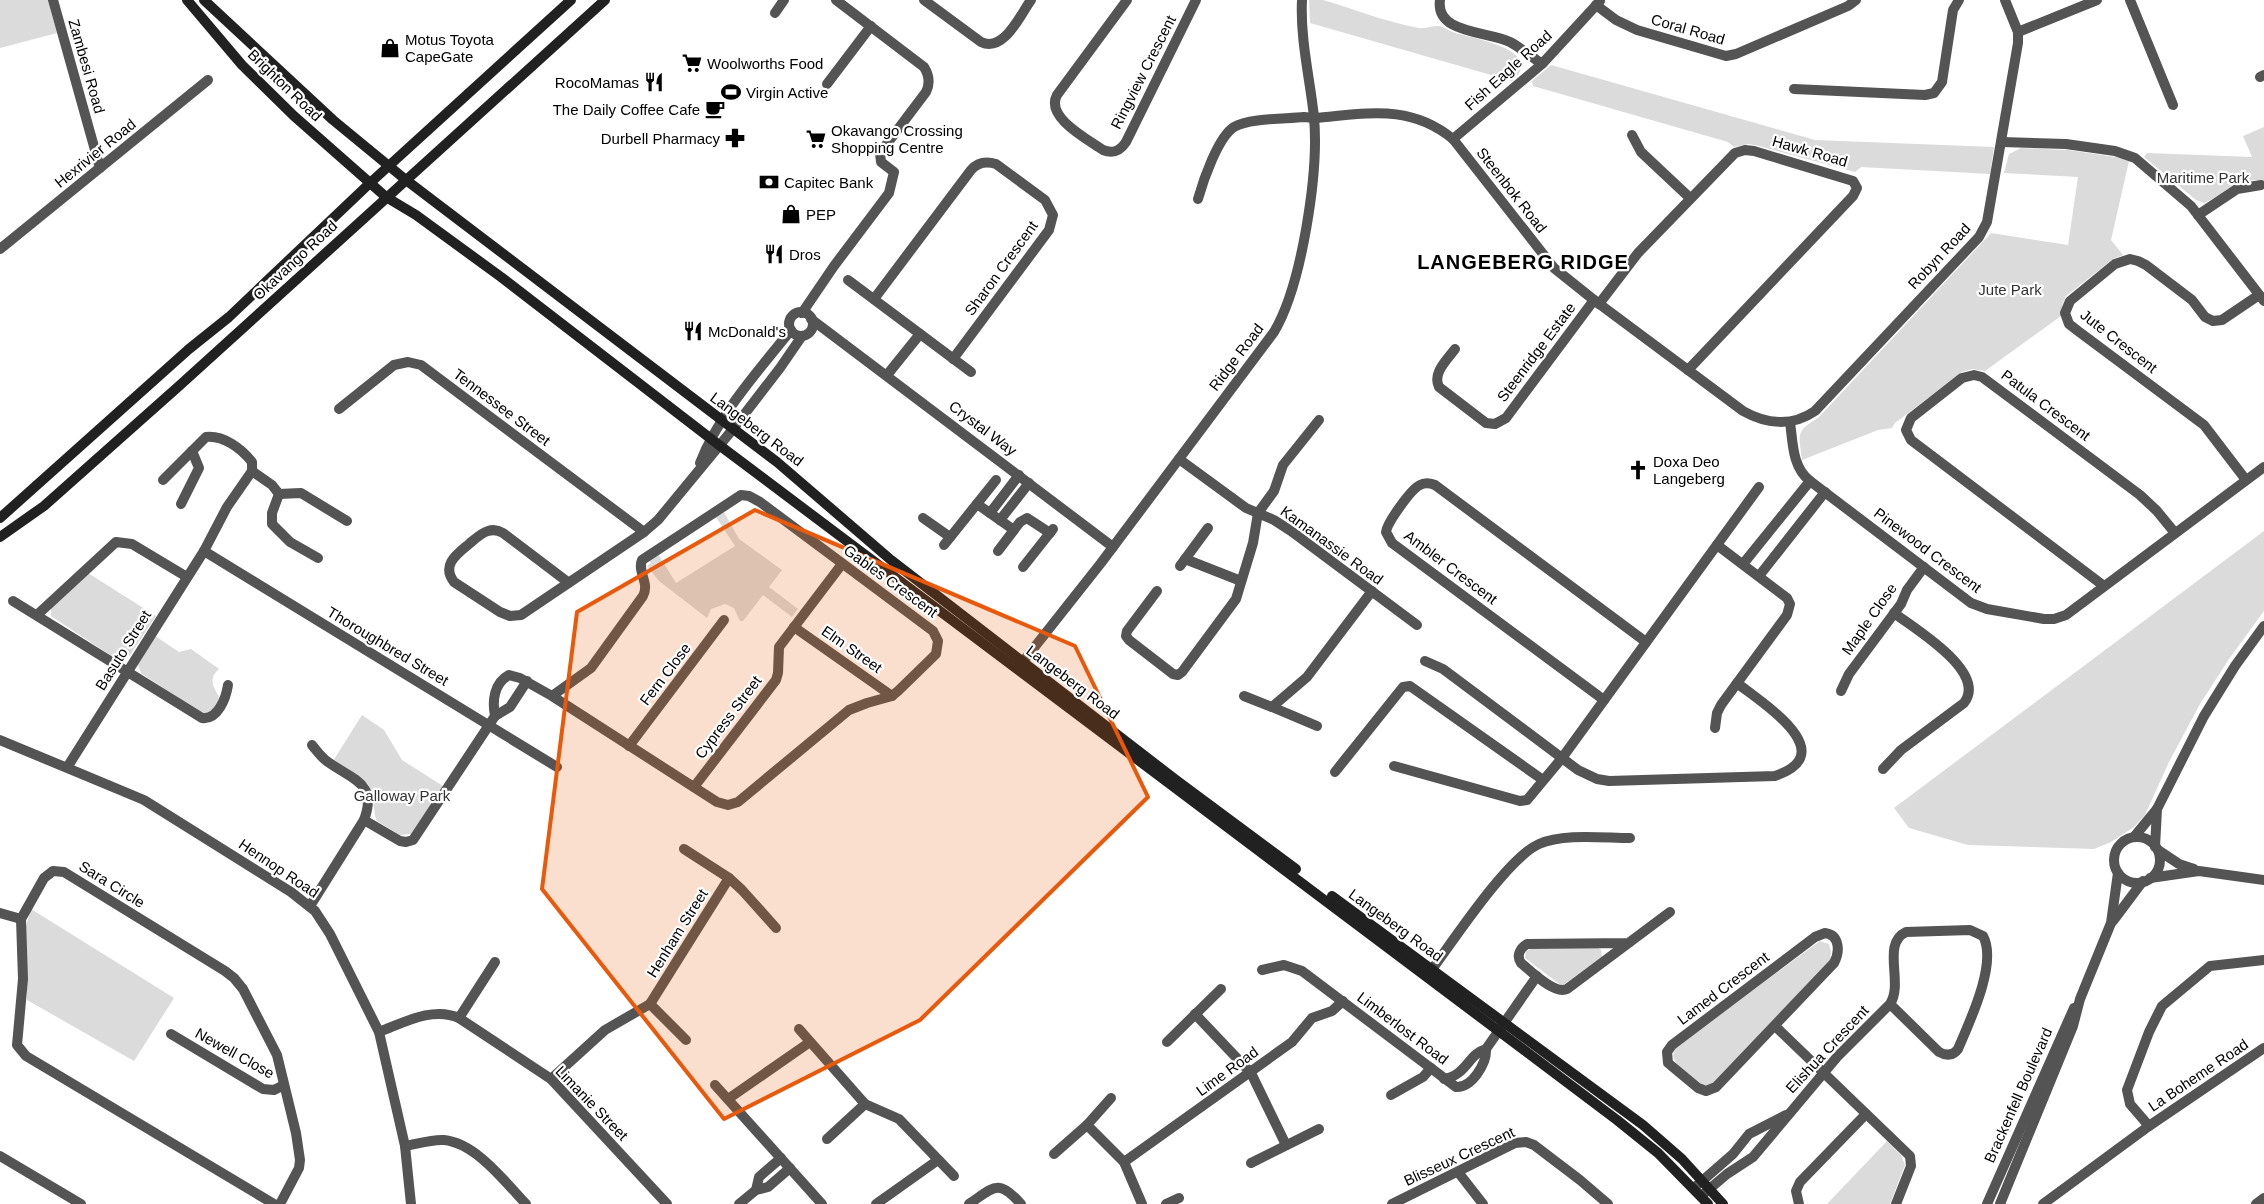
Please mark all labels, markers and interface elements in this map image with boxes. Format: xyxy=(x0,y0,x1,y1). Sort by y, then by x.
street label: Coral Road xyxy=(1649,10,1727,48)
street label: Ringview Crescent xyxy=(1107,12,1179,132)
street label: Zambesi Road xyxy=(65,17,109,115)
street label: Fish Eagle Road xyxy=(1461,27,1555,113)
place label: Motus Toyota CapeGate xyxy=(405,31,495,65)
shop icon: Motus Toyota CapeGate xyxy=(379,37,401,59)
street label: Brighton Road xyxy=(245,46,325,124)
supermarket icon: Woolworths Food xyxy=(681,52,703,74)
place label: Woolworths Food xyxy=(707,55,823,72)
restaurant icon: RocoMamas xyxy=(643,71,665,93)
place label: RocoMamas xyxy=(555,74,639,91)
sports icon: Virgin Active xyxy=(720,81,742,103)
place label: Virgin Active xyxy=(746,84,828,101)
cafe icon: The Daily Coffee Cafe xyxy=(704,98,726,120)
place label: The Daily Coffee Cafe xyxy=(553,101,700,118)
street label: Hexrivier Road xyxy=(51,115,139,191)
place label: Okavango Crossing Shopping Centre xyxy=(831,122,963,156)
pharmacy icon: Durbell Pharmacy xyxy=(724,127,746,149)
supermarket icon: Okavango Crossing Shopping Centre xyxy=(805,128,827,150)
place label: Durbell Pharmacy xyxy=(601,130,720,147)
street label: Hawk Road xyxy=(1770,132,1850,170)
street label: Steenbok Road xyxy=(1473,144,1551,236)
park label: Maritime Park xyxy=(2157,169,2250,186)
bank icon: Capitec Bank xyxy=(758,171,780,193)
place label: Capitec Bank xyxy=(784,174,874,191)
shop icon: PEP xyxy=(780,203,802,225)
place label: PEP xyxy=(806,206,836,223)
street label: Okavango Road xyxy=(250,217,340,303)
street label: Sharon Crescent xyxy=(961,217,1041,319)
street label: Robyn Road xyxy=(1904,220,1974,292)
restaurant icon: Dros xyxy=(763,243,785,265)
place label: Dros xyxy=(789,246,821,263)
district label: LANGEBERG RIDGE xyxy=(1417,251,1629,273)
park label: Jute Park xyxy=(1978,281,2042,298)
street label: Steenridge Estate xyxy=(1493,299,1579,405)
street label: Jute Crescent xyxy=(2077,306,2161,377)
restaurant icon: McDonald's xyxy=(682,320,704,342)
street label: Ridge Road xyxy=(1205,320,1267,394)
place label: McDonald's xyxy=(708,323,786,340)
street label: Tennessee Street xyxy=(450,365,554,449)
street label: Patula Crescent xyxy=(1998,366,2094,444)
street label: Langeberg Road xyxy=(707,389,807,469)
street label: Crystal Way xyxy=(946,397,1021,459)
place label: Doxa Deo Langeberg xyxy=(1653,453,1725,487)
church icon: Doxa Deo Langeberg xyxy=(1627,459,1649,481)
street label: Kamanassie Road xyxy=(1277,502,1387,588)
street label: Pinewood Crescent xyxy=(1871,504,1986,596)
street label: Ambler Crescent xyxy=(1401,527,1501,608)
street label: Gables Crescent xyxy=(841,541,942,621)
street label: Maple Close xyxy=(1838,580,1900,658)
street label: Thoroughbred Street xyxy=(324,603,452,689)
street label: Basuto Street xyxy=(92,606,155,693)
street label: Elm Street xyxy=(818,622,886,677)
street label: Fern Close xyxy=(636,640,694,708)
street label: Langeberg Road xyxy=(1023,642,1123,722)
street label: Cypress Street xyxy=(691,672,765,762)
park label: Galloway Park xyxy=(354,787,451,804)
street label: Hennop Road xyxy=(236,835,322,901)
street label: Sara Circle xyxy=(76,857,148,911)
street label: Henham Street xyxy=(643,885,711,980)
street label: Langeberg Road xyxy=(1346,885,1446,965)
street label: Lamed Crescent xyxy=(1674,948,1773,1028)
street label: Limberlost Road xyxy=(1354,988,1452,1068)
street label: Elishua Crescent xyxy=(1782,1001,1872,1096)
street label: Newell Close xyxy=(193,1024,277,1082)
street label: Brackenfell Boulevard xyxy=(1981,1025,2055,1165)
street label: La Boheme Road xyxy=(2145,1035,2251,1115)
street label: Lime Road xyxy=(1193,1043,1261,1099)
street label: Limanie Street xyxy=(552,1062,632,1144)
street label: Blisseux Crescent xyxy=(1401,1123,1518,1189)

